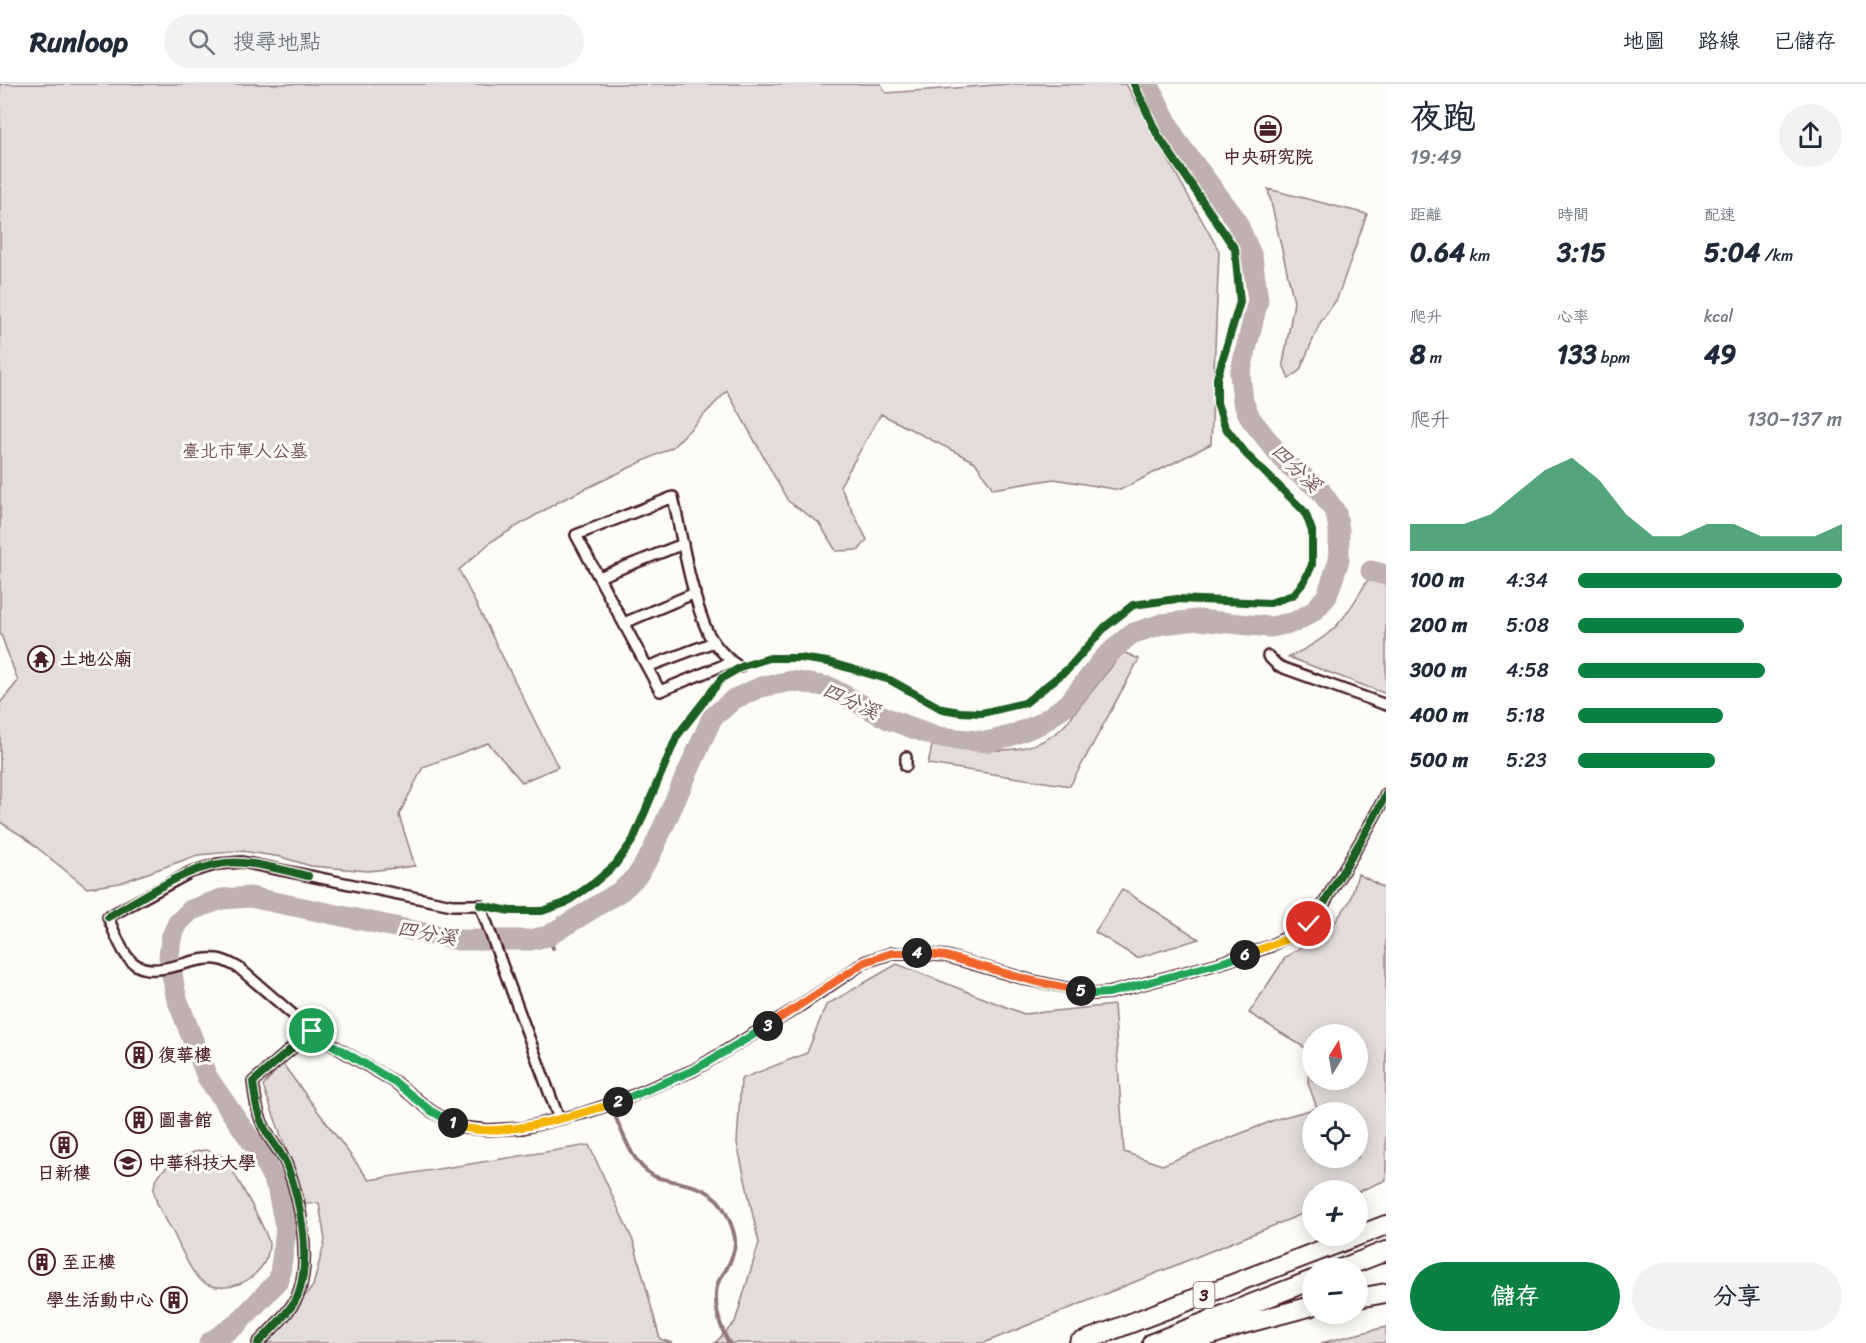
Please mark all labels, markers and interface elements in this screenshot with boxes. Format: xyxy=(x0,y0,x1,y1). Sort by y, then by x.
search box xyxy=(164,14,584,68)
text: Runloop xyxy=(30,17,128,66)
text: 搜尋地點 xyxy=(233,22,321,61)
text: 地圖 xyxy=(1623,22,1665,60)
text: 路線 xyxy=(1698,22,1740,60)
text: 已儲存 xyxy=(1773,22,1836,60)
icon: search xyxy=(185,25,218,58)
text: 夜跑 xyxy=(1410,88,1476,146)
button: share xyxy=(1779,104,1842,167)
office icon: 中央研究院 xyxy=(1253,114,1283,144)
text: 19:49 xyxy=(1410,140,1462,175)
place label: 中央研究院 xyxy=(1223,141,1313,173)
text: 距離 xyxy=(1410,200,1442,229)
text: 時間 xyxy=(1557,200,1589,229)
text: 配速 xyxy=(1704,200,1736,229)
text: 0.64 xyxy=(1410,229,1465,275)
text: 3:15 xyxy=(1557,229,1606,275)
text: 5:04 xyxy=(1704,229,1760,275)
text: km xyxy=(1465,241,1490,270)
text: /km xyxy=(1760,241,1793,270)
text: 爬升 xyxy=(1410,302,1442,331)
text: 心率 xyxy=(1557,302,1589,331)
text: kcal xyxy=(1704,302,1733,331)
text: 8 xyxy=(1410,331,1426,377)
text: 133 xyxy=(1557,331,1597,377)
text: 49 xyxy=(1704,331,1736,377)
text: m xyxy=(1426,343,1442,372)
text: bpm xyxy=(1597,343,1630,372)
text: 爬升 xyxy=(1410,402,1450,437)
text: 130–137 m xyxy=(1747,402,1842,437)
park label: 臺北市軍人公墓 xyxy=(182,435,308,467)
water label: 四分溪 xyxy=(1262,435,1330,502)
text: 100 m xyxy=(1410,563,1464,598)
text: 4:34 xyxy=(1506,563,1548,598)
text: 200 m xyxy=(1410,608,1467,643)
text: 5:08 xyxy=(1506,608,1549,643)
place label: 土地公廟 xyxy=(60,643,132,675)
temple icon: 土地公廟 xyxy=(26,644,56,674)
text: 300 m xyxy=(1410,653,1467,688)
text: 4:58 xyxy=(1506,653,1549,688)
water label: 四分溪 xyxy=(816,672,886,730)
text: 400 m xyxy=(1410,698,1468,733)
text: 5:18 xyxy=(1506,698,1545,733)
text: 500 m xyxy=(1410,743,1468,778)
text: 5:23 xyxy=(1506,743,1547,778)
pin xyxy=(1283,898,1334,949)
icon: check xyxy=(1292,907,1325,940)
water label: 四分溪 xyxy=(394,911,461,956)
pin: 4 xyxy=(902,938,932,968)
text: 4 xyxy=(912,938,922,967)
pin: 6 xyxy=(1230,940,1260,970)
text: 6 xyxy=(1240,940,1250,969)
pin: 5 xyxy=(1066,976,1096,1006)
text: 5 xyxy=(1076,976,1086,1005)
pin xyxy=(286,1005,337,1056)
pin: 3 xyxy=(753,1011,783,1041)
text: 3 xyxy=(764,1011,772,1040)
icon: arrive xyxy=(295,1014,328,1047)
north arrow xyxy=(1302,1024,1368,1090)
map controls xyxy=(1302,1024,1368,1324)
place label: 復華樓 xyxy=(158,1039,212,1071)
building icon: 復華樓 xyxy=(124,1040,154,1070)
pin: 2 xyxy=(603,1087,633,1117)
text: 2 xyxy=(613,1087,623,1116)
button: locate xyxy=(1302,1102,1368,1168)
place label: 圖書館 xyxy=(158,1104,212,1136)
building icon: 圖書館 xyxy=(124,1105,154,1135)
pin: 1 xyxy=(438,1108,468,1138)
text: 1 xyxy=(450,1108,456,1137)
building icon: 日新樓 xyxy=(49,1130,79,1160)
place label: 中華科技大學 xyxy=(148,1147,256,1179)
school or university icon: 中華科技大學 xyxy=(113,1148,143,1178)
place label: 日新樓 xyxy=(37,1157,91,1189)
button: + xyxy=(1302,1180,1368,1246)
place label: 至正樓 xyxy=(62,1246,116,1278)
building icon: 至正樓 xyxy=(27,1247,57,1277)
button: − xyxy=(1302,1258,1368,1324)
button: 儲存 xyxy=(1410,1262,1620,1331)
button: 分享 xyxy=(1632,1262,1842,1331)
road number: 3 xyxy=(1194,1282,1214,1308)
place label: 學生活動中心 xyxy=(46,1284,154,1316)
building icon: 學生活動中心 xyxy=(159,1285,189,1315)

